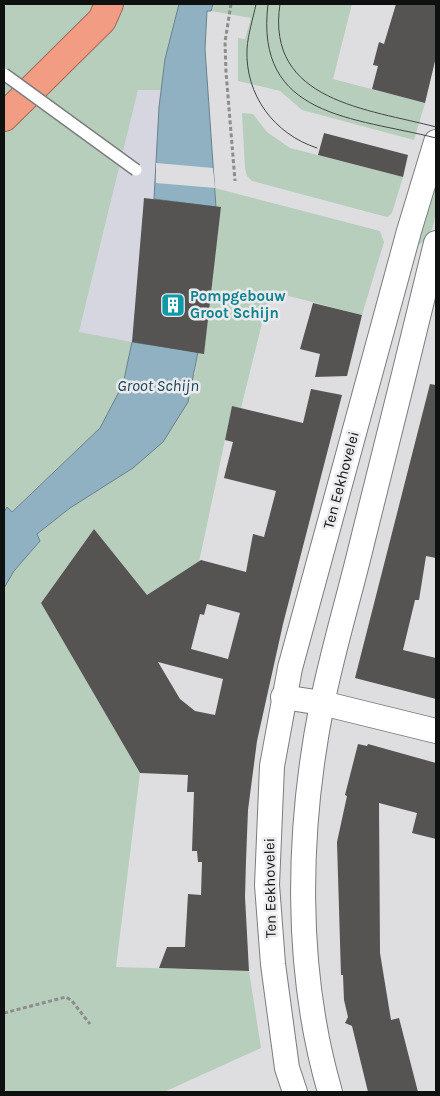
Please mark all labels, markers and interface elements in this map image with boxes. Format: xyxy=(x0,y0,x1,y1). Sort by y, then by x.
place label: Pompgebouw Groot Schijn xyxy=(190,287,286,322)
building icon: Pompgebouw Groot Schijn xyxy=(160,292,186,318)
water label: Groot Schijn xyxy=(117,376,199,395)
street label: Ten Eekhovelei xyxy=(319,429,363,531)
street label: Ten Eekhovelei xyxy=(260,838,280,938)

